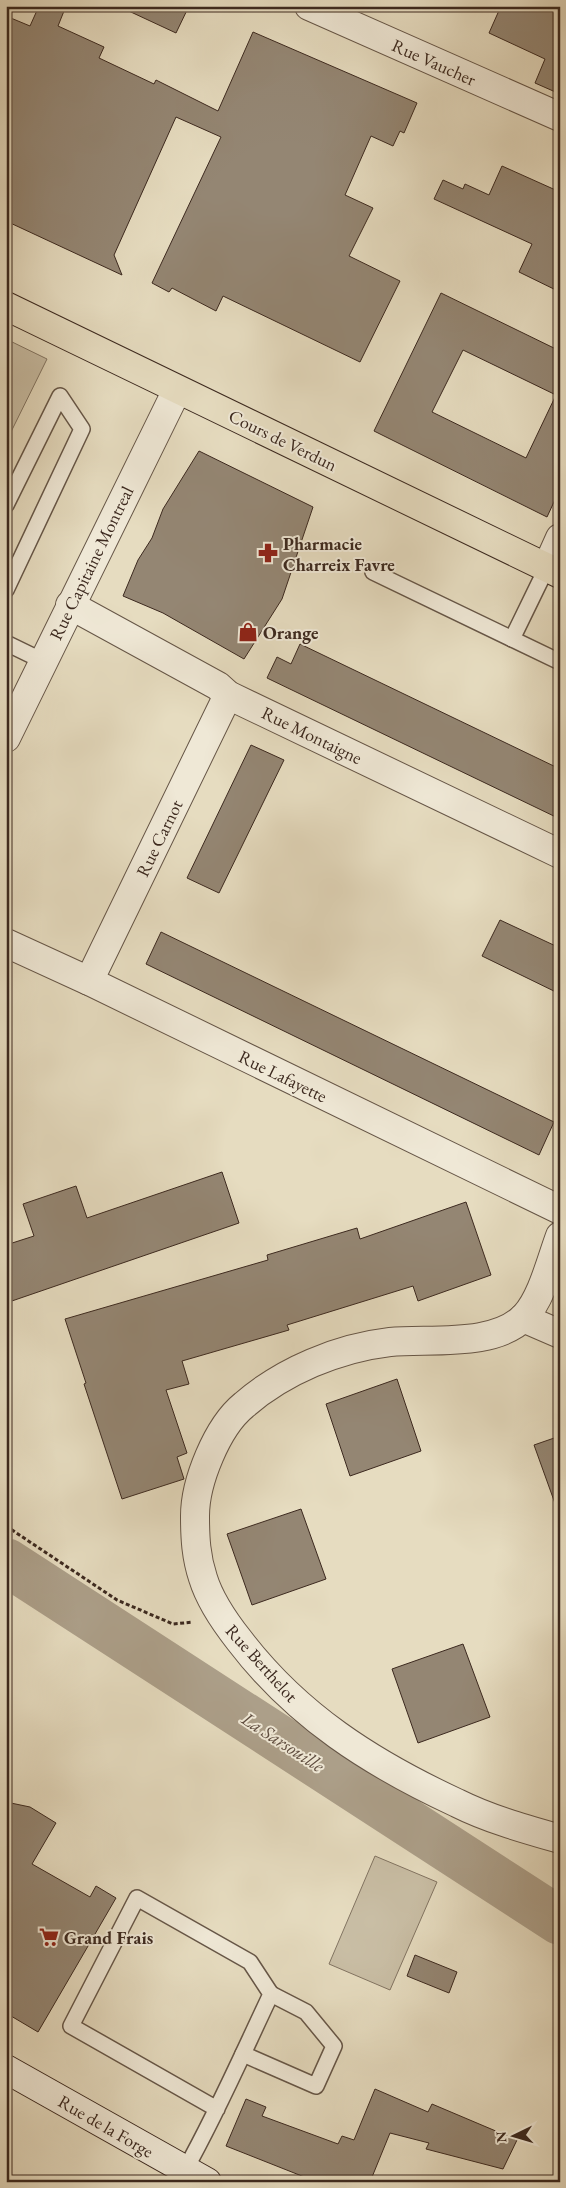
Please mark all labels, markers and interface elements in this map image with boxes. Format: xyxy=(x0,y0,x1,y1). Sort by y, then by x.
street label: Rue Vaucher xyxy=(388,33,480,91)
street label: Cours de Verdun xyxy=(225,404,341,476)
street label: Rue Capitaine Montreal xyxy=(44,482,138,644)
place label: Pharmacie Charreix Favre xyxy=(283,532,395,576)
pharmacy icon: Pharmacie Charreix Favre xyxy=(257,542,279,564)
shop icon: Orange xyxy=(237,621,259,643)
place label: Orange xyxy=(263,621,319,644)
street label: Rue Montaigne xyxy=(258,701,366,769)
street label: Rue Carnot xyxy=(130,795,188,880)
street label: Rue Lafayette xyxy=(235,1045,331,1107)
street label: Rue Berthelot xyxy=(221,1619,303,1707)
water label: La Sarsouille xyxy=(236,1705,329,1778)
supermarket icon: Grand Frais xyxy=(38,1926,60,1948)
place label: Grand Frais xyxy=(64,1926,153,1949)
street label: Rue de la Forge xyxy=(54,2089,158,2163)
north arrow xyxy=(488,2110,538,2160)
text: N xyxy=(492,2130,511,2144)

